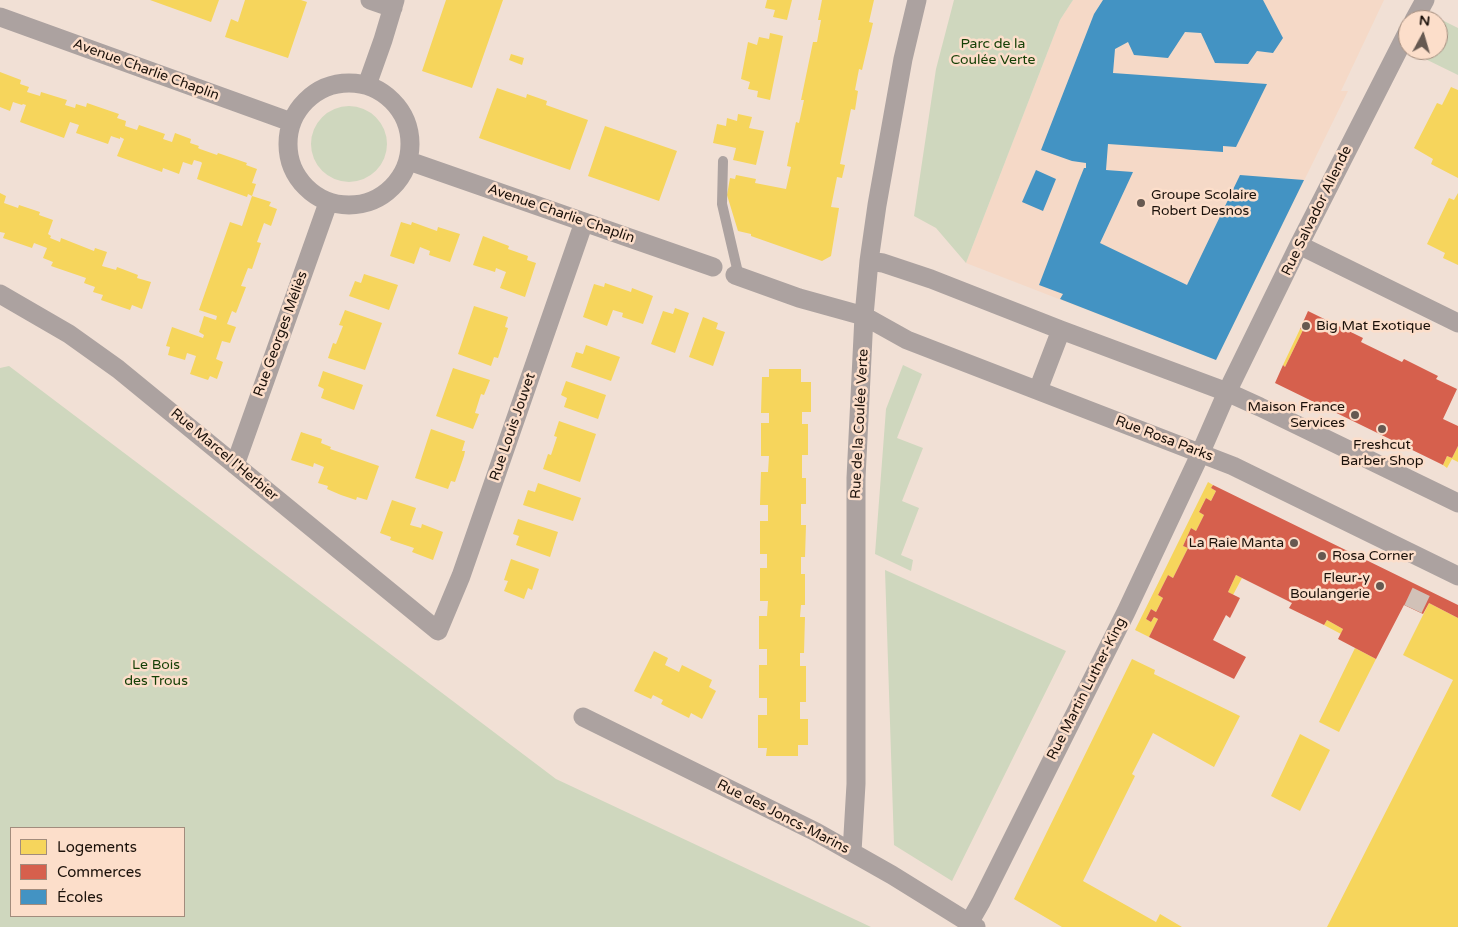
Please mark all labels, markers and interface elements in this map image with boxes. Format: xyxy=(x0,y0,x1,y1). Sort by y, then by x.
north arrow xyxy=(1398,10,1448,60)
text: N xyxy=(1418,12,1431,30)
street label: Avenue Charlie Chaplin xyxy=(71,36,221,104)
park label: Parc de la Coulée Verte xyxy=(951,36,1035,68)
street label: Rue Salvador Allende xyxy=(1278,143,1356,279)
street label: Avenue Charlie Chaplin xyxy=(485,181,637,247)
place label: Groupe Scolaire Robert Desnos xyxy=(1151,187,1257,220)
marker: Groupe Scolaire Robert Desnos xyxy=(1135,197,1147,209)
street label: Rue Georges Méliès xyxy=(250,269,312,399)
place label: Big Mat Exotique xyxy=(1316,318,1431,334)
marker: Big Mat Exotique xyxy=(1300,320,1312,332)
street label: Rue de la Coulée Verte xyxy=(848,348,872,500)
street label: Rue Louis Jouvet xyxy=(487,371,539,483)
place label: Maison France Services xyxy=(1248,399,1345,432)
street label: Rue Marcel l'Herbier xyxy=(167,405,281,505)
marker: Maison France Services xyxy=(1349,409,1361,421)
street label: Rue Rosa Parks xyxy=(1113,413,1215,465)
marker: Freshcut Barber Shop xyxy=(1376,423,1388,435)
place label: Freshcut Barber Shop xyxy=(1340,437,1424,470)
place label: La Raie Manta xyxy=(1189,535,1284,551)
marker: La Raie Manta xyxy=(1288,537,1300,549)
place label: Rosa Corner xyxy=(1332,548,1414,564)
marker: Rosa Corner xyxy=(1316,550,1328,562)
place label: Fleur-y Boulangerie xyxy=(1290,570,1370,602)
marker: Fleur-y Boulangerie xyxy=(1374,580,1386,592)
street label: Rue Martin Luther-King xyxy=(1044,615,1130,763)
park label: Le Bois des Trous xyxy=(124,657,188,690)
street label: Rue des Joncs-Marins xyxy=(714,776,852,858)
legend xyxy=(10,827,185,917)
text: Logements xyxy=(57,838,137,856)
text: Commerces xyxy=(57,863,141,881)
text: Écoles xyxy=(57,888,103,906)

